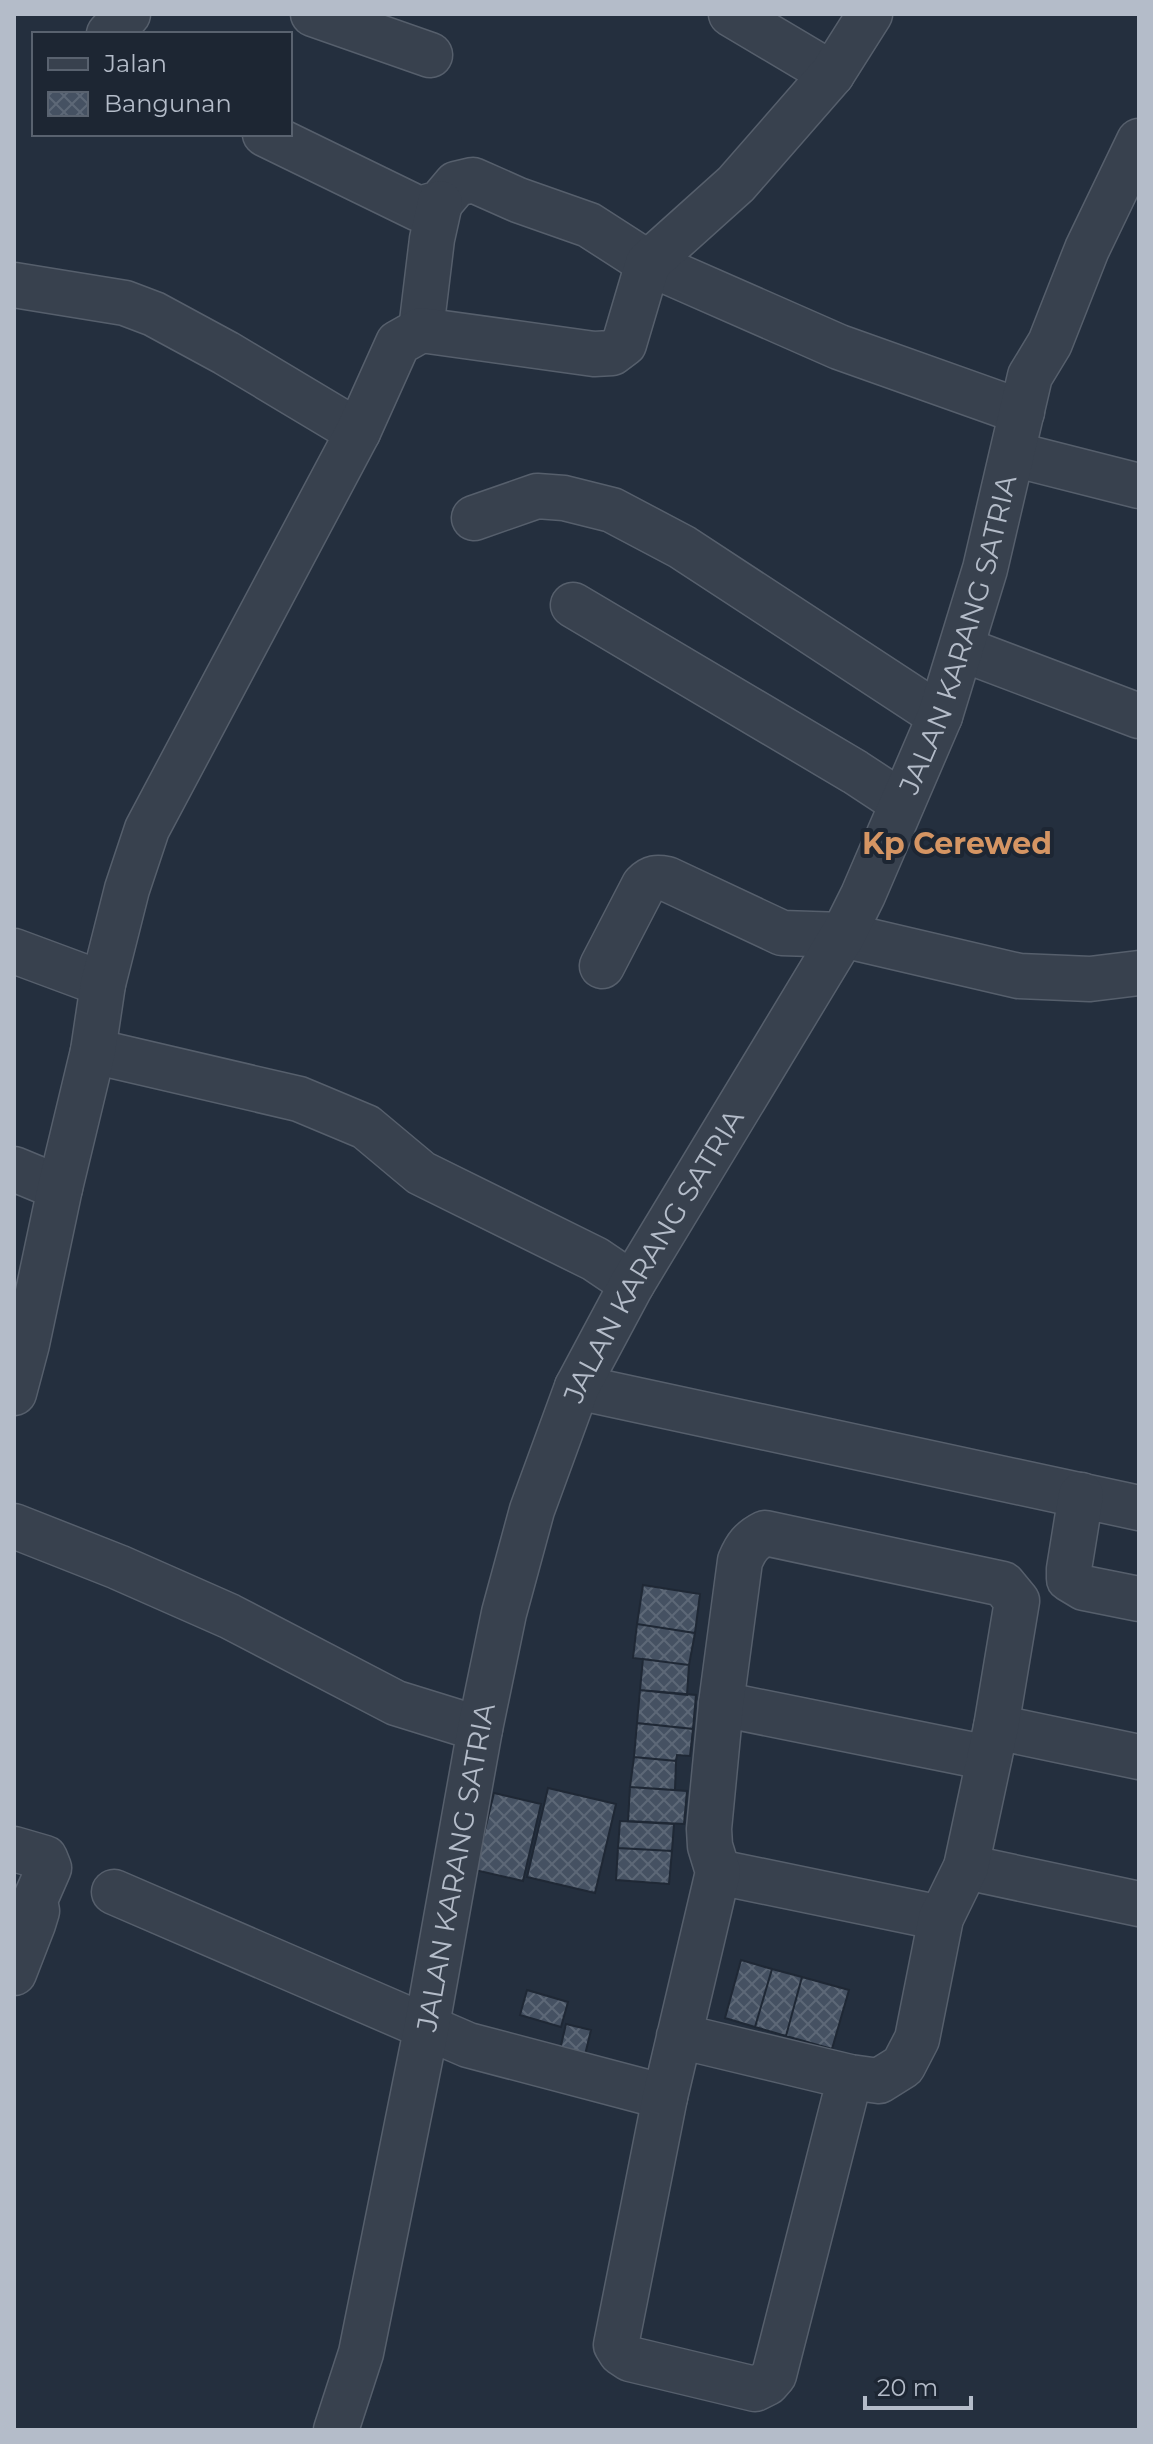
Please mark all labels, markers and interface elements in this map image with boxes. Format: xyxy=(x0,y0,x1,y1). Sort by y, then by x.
legend xyxy=(32,32,292,136)
text: Jalan xyxy=(103,49,167,78)
text: Bangunan xyxy=(104,89,232,118)
street label: JALAN KARANG SATRIA xyxy=(891,471,1024,800)
district label: Kp Cerewed xyxy=(862,825,1052,862)
street label: JALAN KARANG SATRIA xyxy=(556,1102,751,1408)
street label: JALAN KARANG SATRIA xyxy=(409,1699,502,2035)
scale bar xyxy=(865,2360,971,2410)
text: 20 m xyxy=(877,2373,938,2402)

